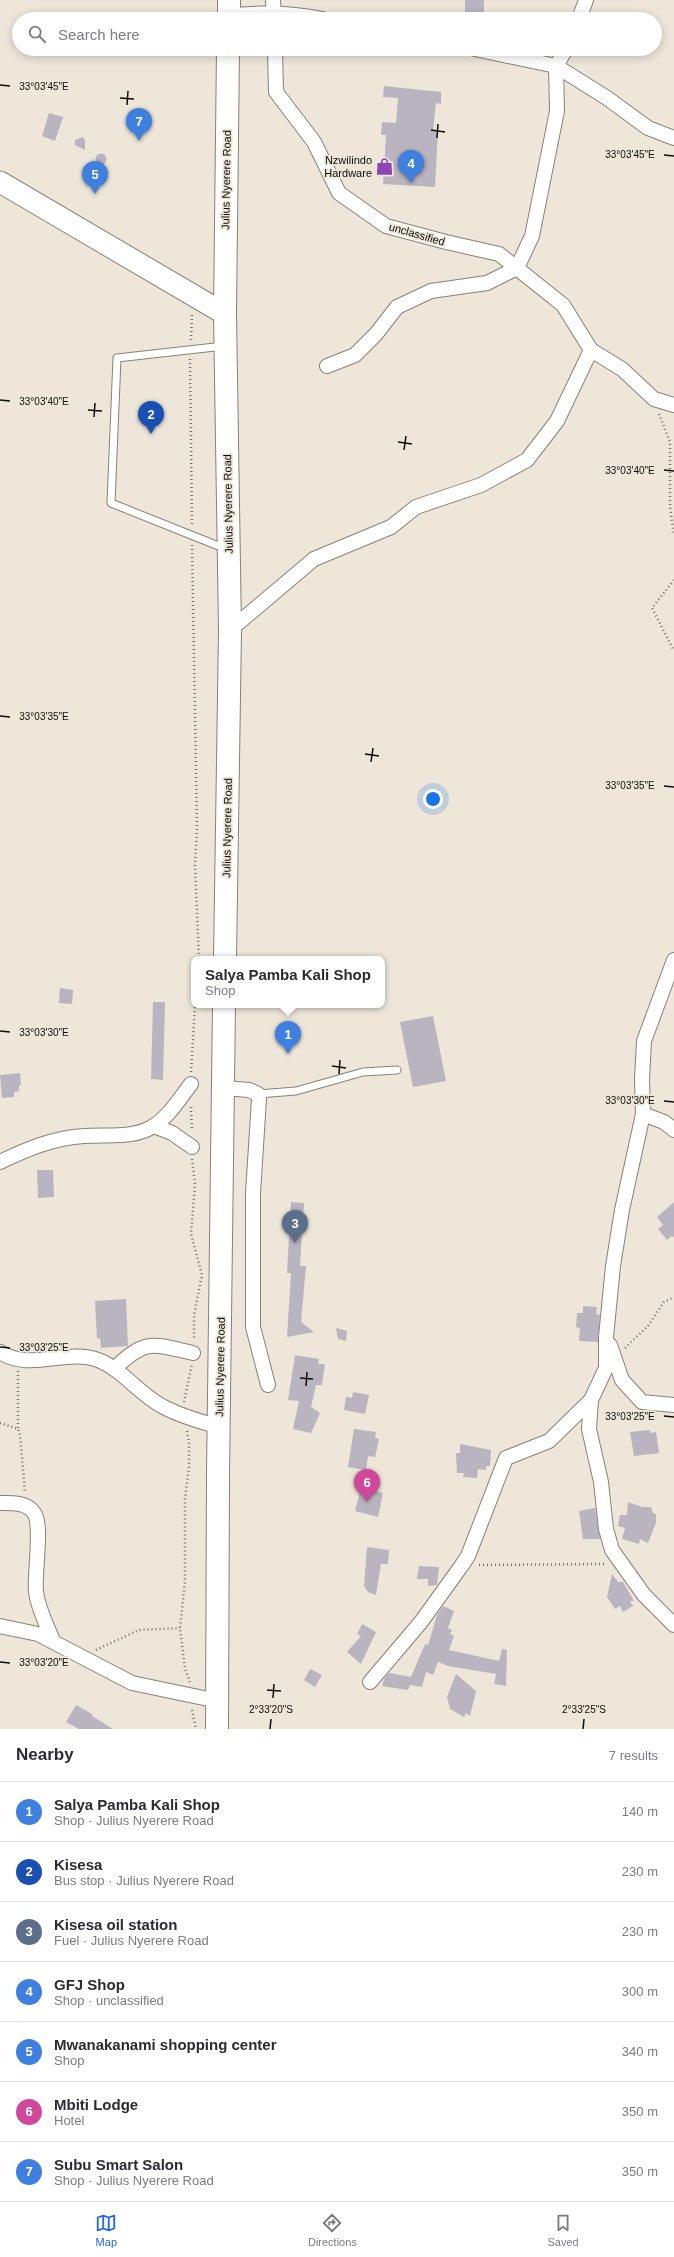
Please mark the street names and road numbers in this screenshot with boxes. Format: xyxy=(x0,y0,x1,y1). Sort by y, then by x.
street label: Julius Nyerere Road xyxy=(219,130,233,230)
street label: unclassified xyxy=(388,220,446,248)
street label: Julius Nyerere Road xyxy=(221,454,235,554)
street label: Julius Nyerere Road xyxy=(220,778,234,878)
street label: Julius Nyerere Road xyxy=(213,1317,227,1417)

